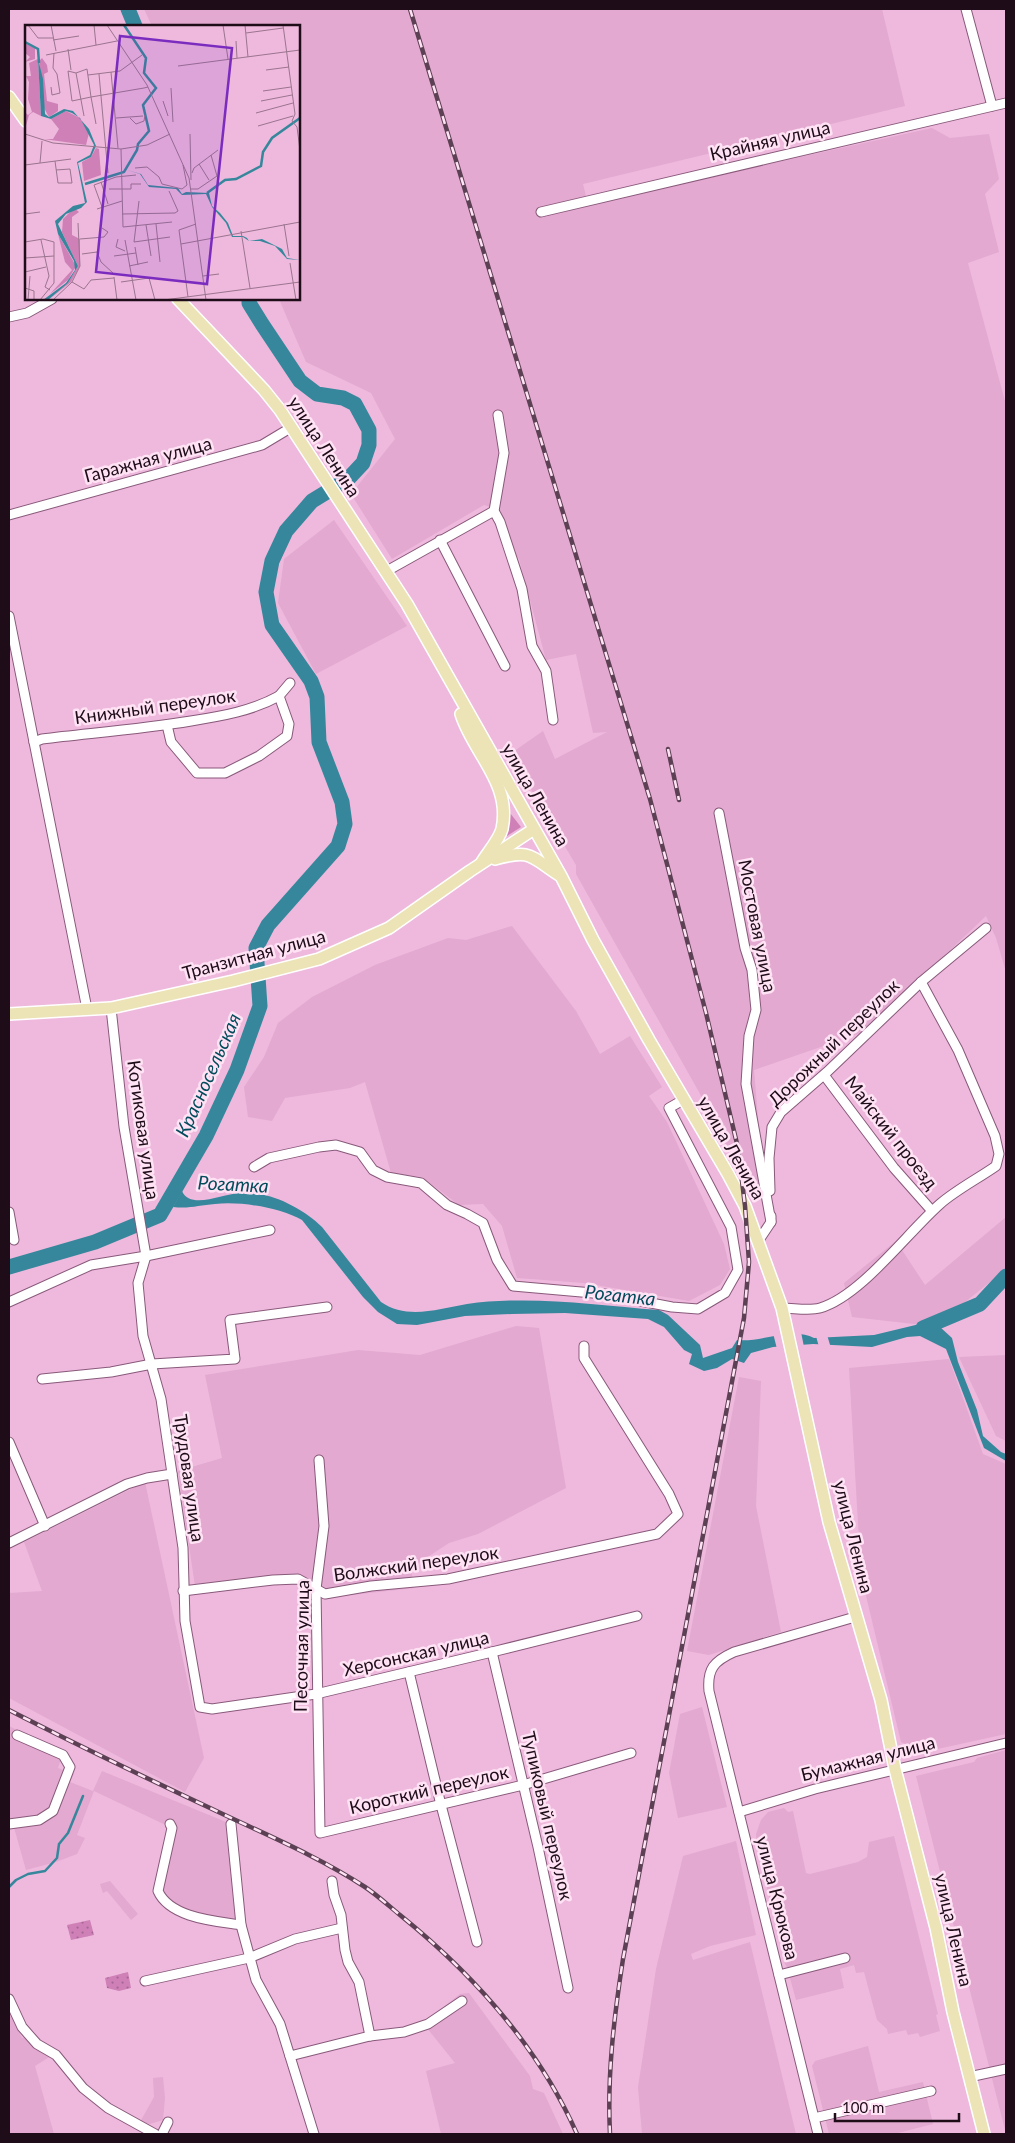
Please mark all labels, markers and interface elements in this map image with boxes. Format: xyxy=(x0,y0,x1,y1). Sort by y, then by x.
inset map xyxy=(25,25,300,300)
street label: Крайняя улица xyxy=(707,115,832,165)
street label: улица Ленина xyxy=(284,392,366,501)
street label: Гаражная улица xyxy=(82,431,214,487)
street label: Книжный переулок xyxy=(73,684,237,728)
street label: улица Ленина xyxy=(497,739,574,850)
street label: Мостовая улица xyxy=(734,858,782,994)
street label: Транзитная улица xyxy=(180,924,328,984)
street label: Дорожный переулок xyxy=(763,974,904,1110)
water label: Красносельская xyxy=(170,1009,245,1140)
street label: Котиковая улица xyxy=(123,1059,165,1201)
street label: Майский проезд xyxy=(841,1071,943,1194)
street label: улица Ленина xyxy=(693,1092,770,1203)
water label: Рогатка xyxy=(197,1170,269,1197)
water label: Рогатка xyxy=(584,1279,657,1310)
street label: Трудовая улица xyxy=(170,1413,210,1543)
street label: улица Ленина xyxy=(829,1478,879,1596)
street label: Волжский переулок xyxy=(332,1540,501,1585)
street label: Песочная улица xyxy=(289,1580,313,1712)
street label: Херсонская улица xyxy=(341,1626,491,1680)
street label: Тупиковый переулок xyxy=(518,1729,578,1903)
street label: Бумажная улица xyxy=(798,1731,937,1785)
street label: Короткий переулок xyxy=(347,1760,511,1818)
street label: улица Крюкова xyxy=(752,1834,804,1962)
street label: улица Ленина xyxy=(930,1871,978,1989)
scale bar xyxy=(835,2090,959,2122)
text: 100 m xyxy=(842,2098,884,2116)

